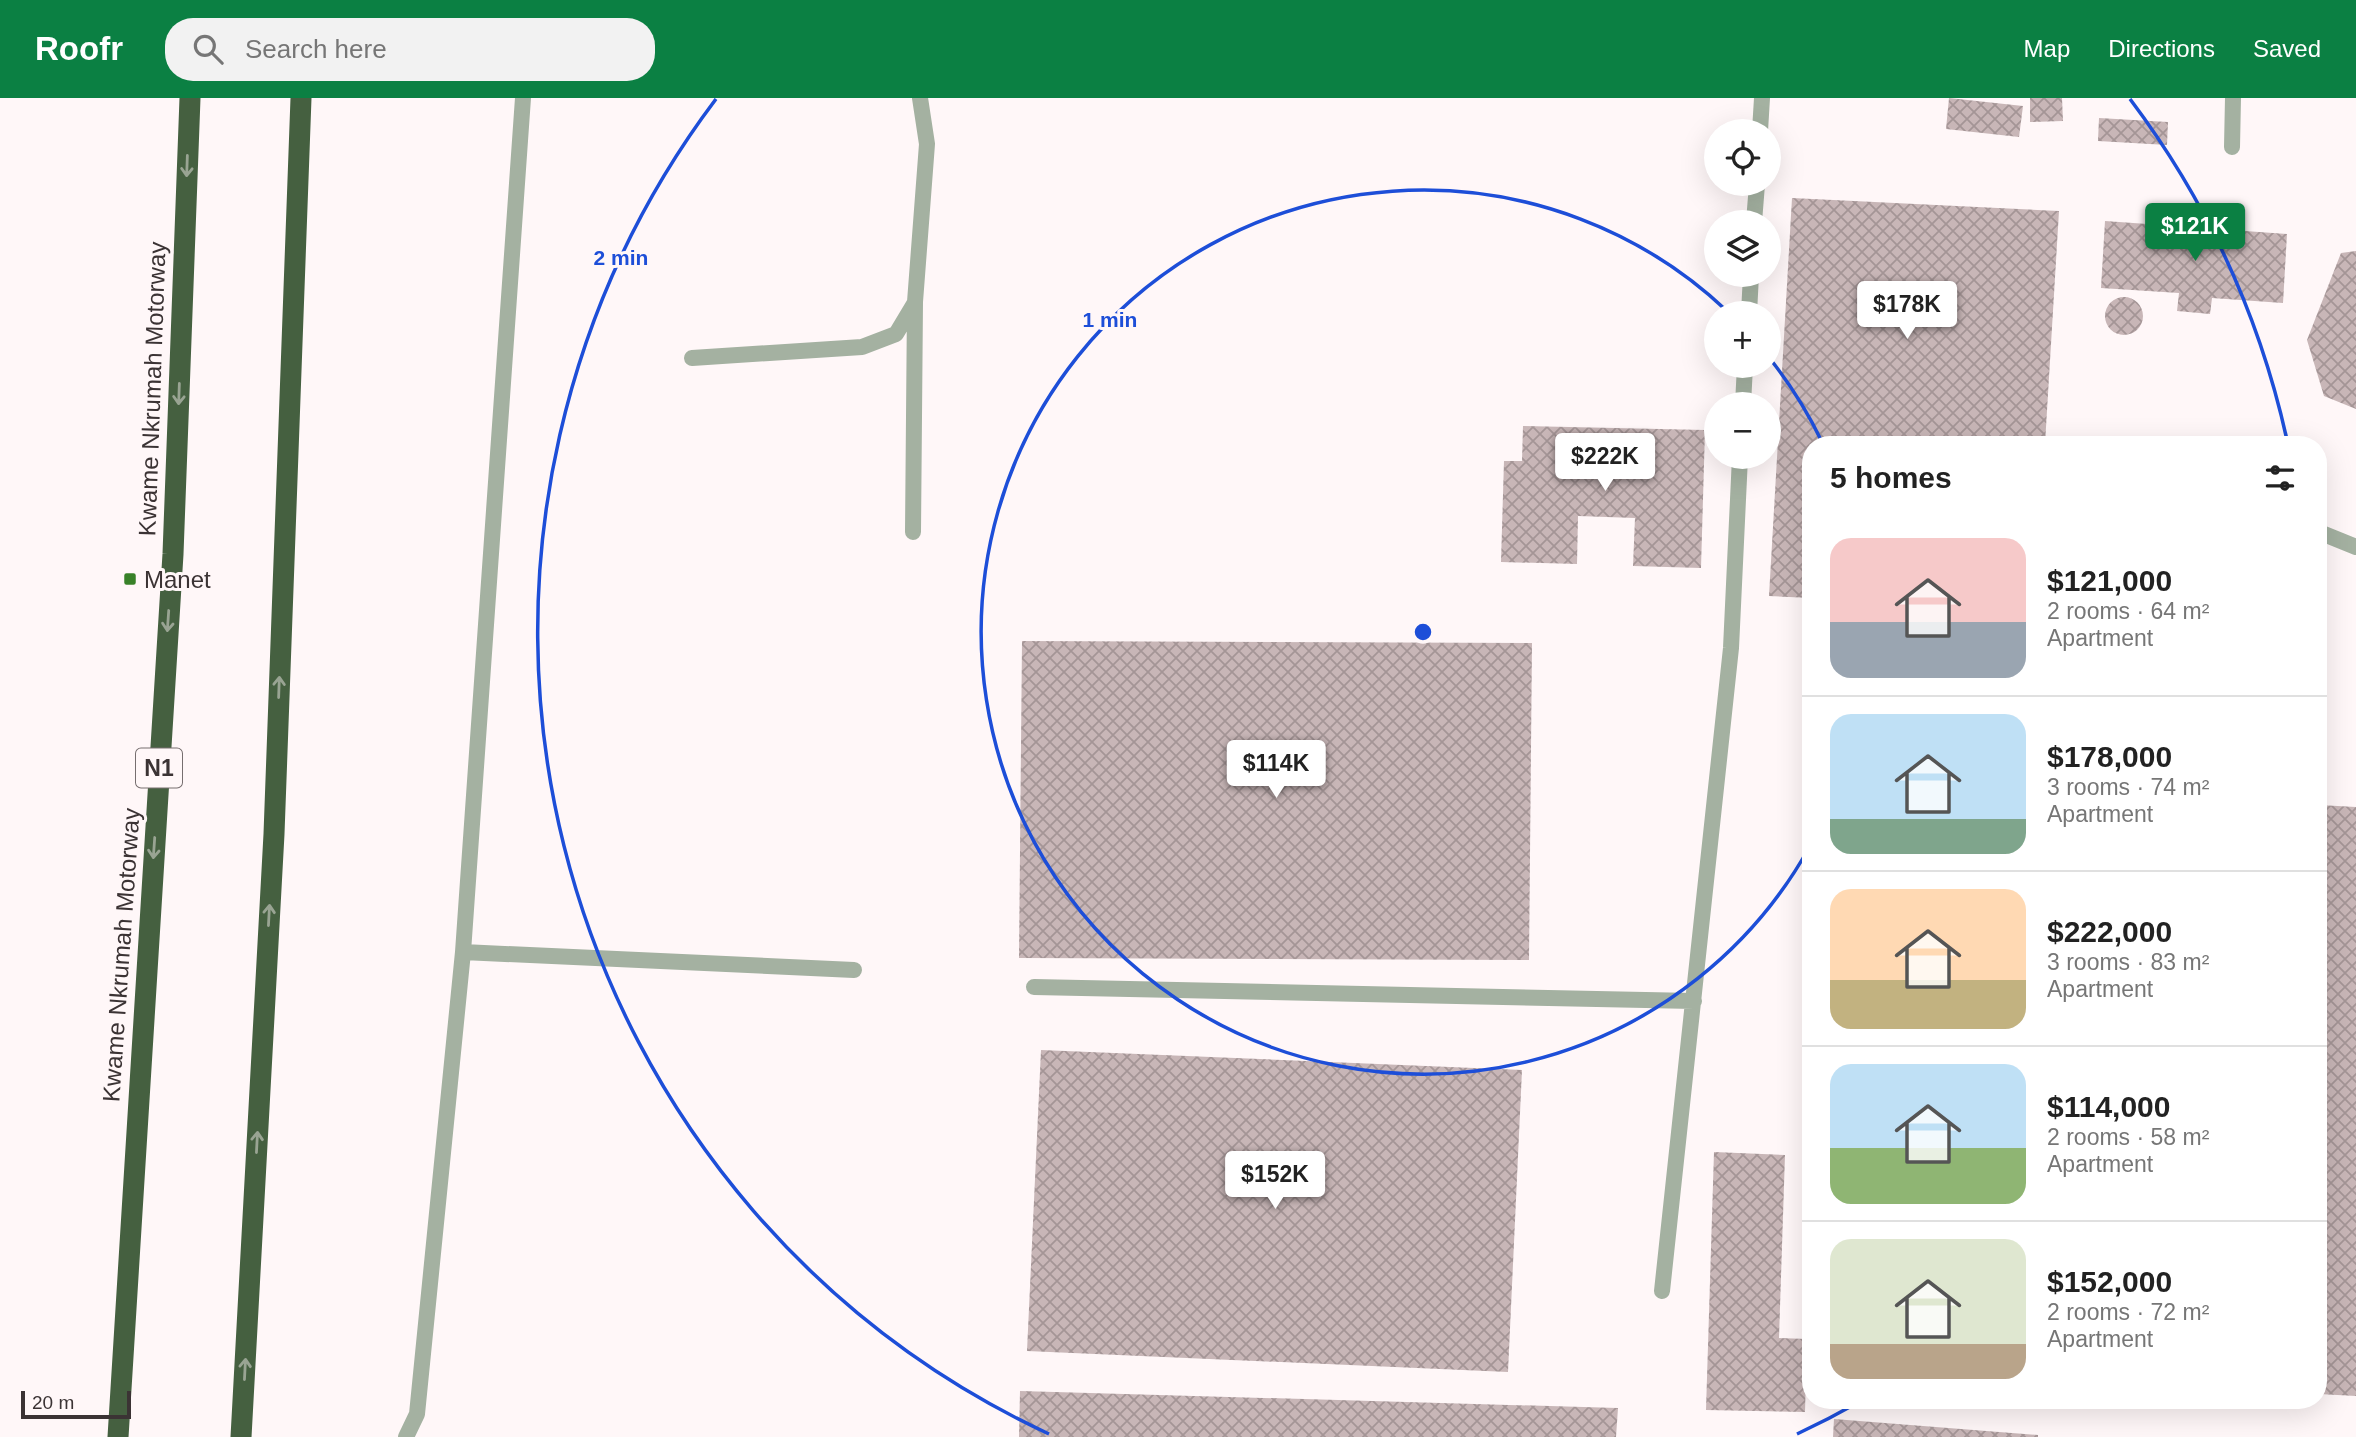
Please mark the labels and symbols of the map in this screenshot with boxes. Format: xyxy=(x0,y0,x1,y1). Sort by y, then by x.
one-way arrow xyxy=(181,154,194,177)
pin: $121K xyxy=(2146,204,2244,263)
street label: Kwame Nkrumah Motorway xyxy=(133,241,171,537)
text: 2 min xyxy=(594,246,648,269)
pin: $178K xyxy=(1858,282,1956,341)
text: 1 min xyxy=(1083,308,1137,331)
one-way arrow xyxy=(172,382,185,405)
pin: $222K xyxy=(1556,434,1654,493)
place label: Manet xyxy=(144,566,211,593)
marker: Manet xyxy=(122,571,138,587)
one-way arrow xyxy=(162,609,175,632)
centre of rings xyxy=(1411,620,1435,644)
one-way arrow xyxy=(273,676,286,699)
pin: $114K xyxy=(1227,740,1325,800)
road number: N1 xyxy=(136,748,182,788)
street label: Kwame Nkrumah Motorway xyxy=(97,807,145,1103)
one-way arrow xyxy=(148,836,161,859)
one-way arrow xyxy=(263,903,276,926)
one-way arrow xyxy=(251,1131,264,1153)
pin: $152K xyxy=(1226,1152,1324,1211)
one-way arrow xyxy=(238,1358,251,1381)
scale bar xyxy=(21,1388,131,1420)

